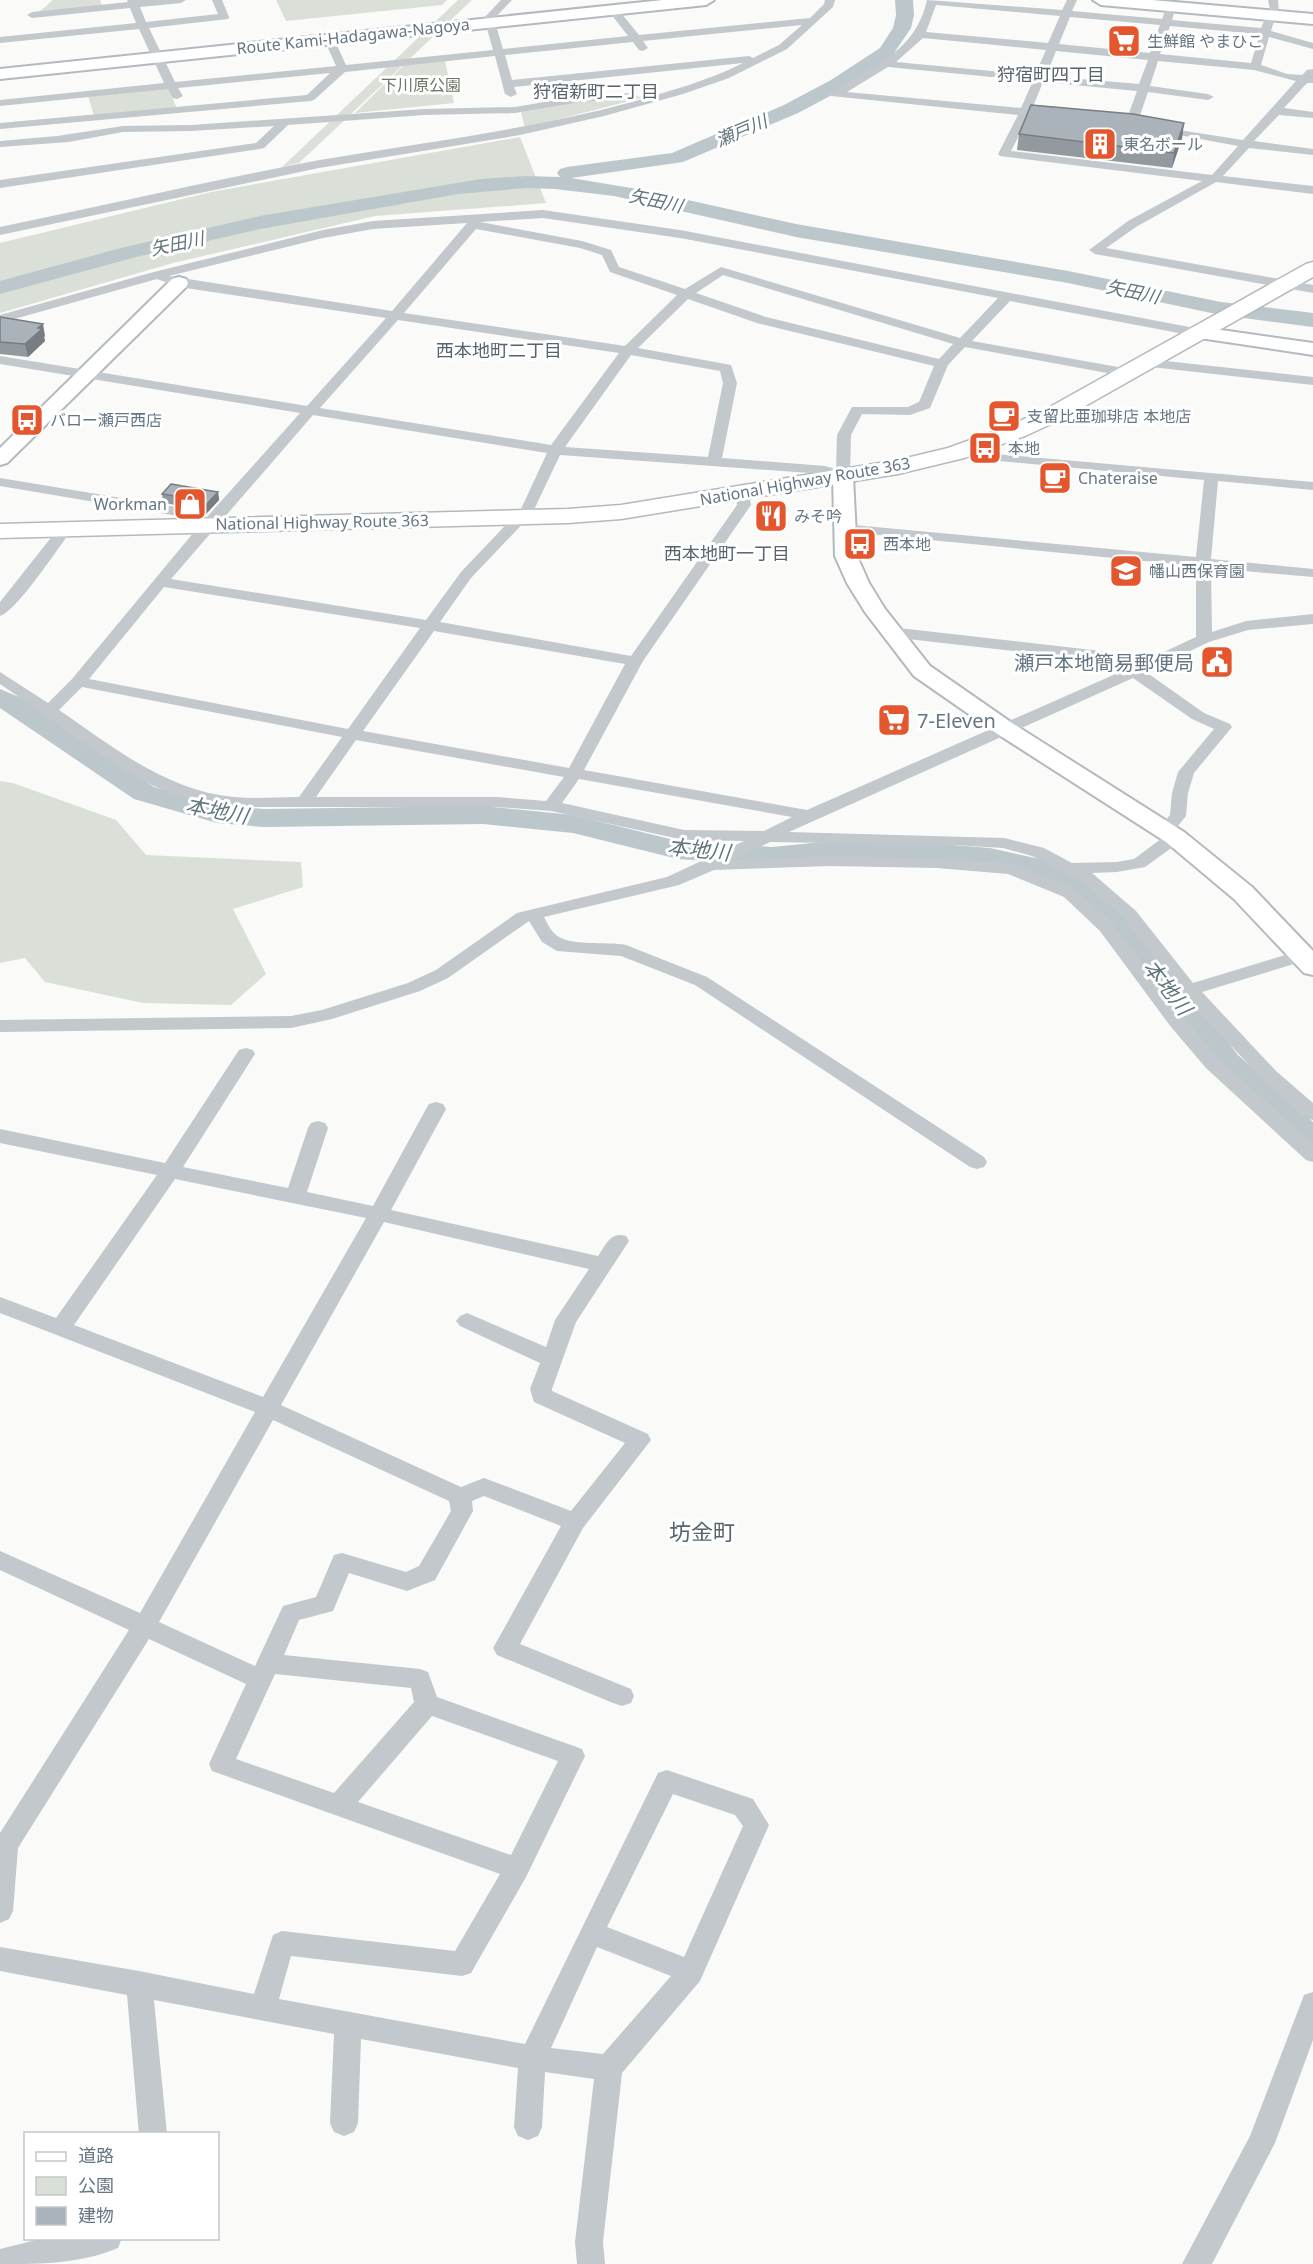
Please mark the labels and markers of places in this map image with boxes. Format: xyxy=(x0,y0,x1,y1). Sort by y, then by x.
supermarket icon: 生鮮館 やまひこ xyxy=(1106,23,1142,59)
place label: 生鮮館 やまひこ xyxy=(1147,30,1263,52)
building icon: 東名ボール xyxy=(1082,126,1118,162)
place label: 東名ボール xyxy=(1123,133,1203,155)
cafe icon: 支留比亜珈琲店 本地店 xyxy=(986,398,1022,434)
bus stop icon: バロー瀬戸西店 xyxy=(9,402,45,438)
place label: 支留比亜珈琲店 本地店 xyxy=(1027,405,1191,427)
place label: バロー瀬戸西店 xyxy=(50,409,162,431)
bus stop icon: 本地 xyxy=(967,430,1003,466)
place label: 本地 xyxy=(1008,437,1040,459)
cafe icon: Chateraise xyxy=(1037,460,1073,496)
place label: Chateraise xyxy=(1078,467,1158,489)
shop icon: Workman xyxy=(172,486,208,522)
place label: Workman xyxy=(94,493,167,515)
restaurant icon: みそ吟 xyxy=(753,498,789,534)
place label: みそ吟 xyxy=(794,505,842,527)
bus stop icon: 西本地 xyxy=(842,526,878,562)
place label: 西本地 xyxy=(883,533,931,555)
school or university icon: 幡山西保育園 xyxy=(1108,553,1144,589)
place label: 幡山西保育園 xyxy=(1149,560,1245,582)
public building icon: 瀬戸本地簡易郵便局 xyxy=(1199,644,1235,680)
place label: 瀬戸本地簡易郵便局 xyxy=(1014,649,1194,676)
supermarket icon: 7-Eleven xyxy=(876,702,912,738)
place label: 7-Eleven xyxy=(917,707,996,734)

